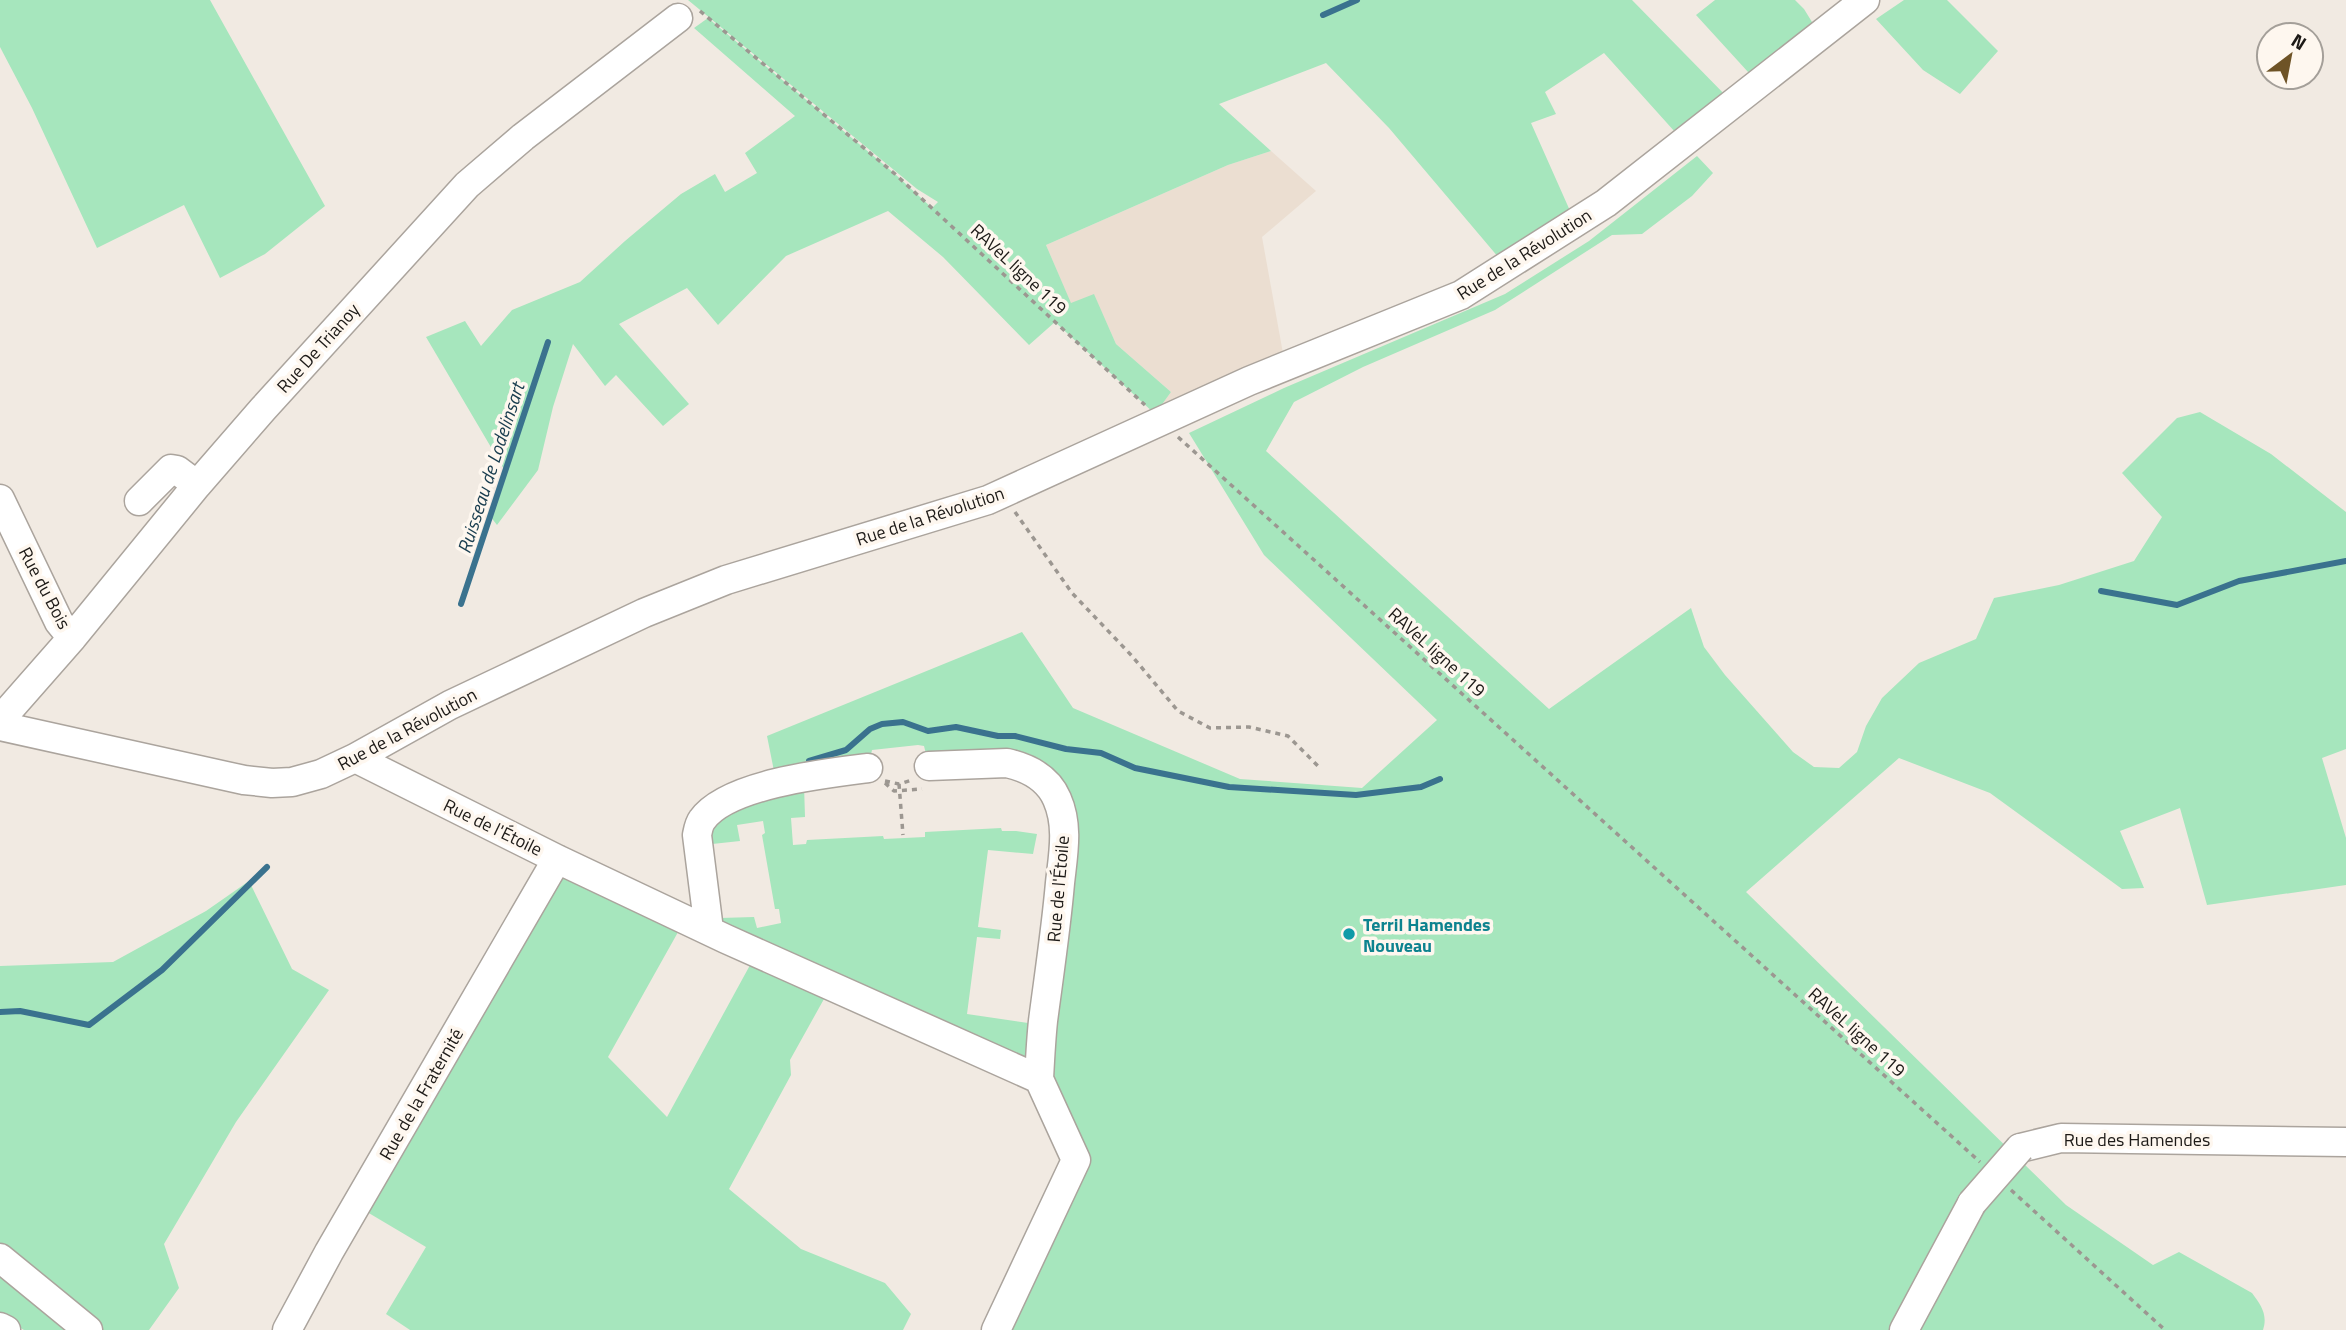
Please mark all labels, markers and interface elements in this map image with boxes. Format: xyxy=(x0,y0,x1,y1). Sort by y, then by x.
north arrow xyxy=(2255,21,2325,91)
text: N xyxy=(2286,25,2313,57)
street label: Rue de la Révolution xyxy=(1451,202,1597,306)
street label: RAVeL ligne 119 xyxy=(965,217,1073,321)
street label: Rue De Trianoy xyxy=(270,297,366,399)
water label: Ruisseau de Lodelinsart xyxy=(449,377,532,557)
street label: Rue de la Révolution xyxy=(852,479,1008,553)
street label: Rue du Bois xyxy=(12,542,78,634)
street label: RAVeL ligne 119 xyxy=(1382,601,1492,703)
street label: Rue de la Révolution xyxy=(333,681,481,777)
street label: Rue de l'Étoile xyxy=(439,791,547,863)
street label: Rue de l'Étoile xyxy=(1040,835,1076,943)
place label: Terril Hamendes Nouveau xyxy=(1363,911,1490,959)
marker: Terril Hamendes Nouveau xyxy=(1341,926,1357,942)
street label: RAVeL ligne 119 xyxy=(1802,981,1912,1083)
street label: Rue de la Fraternité xyxy=(372,1023,470,1165)
street label: Rue des Hamendes xyxy=(2064,1126,2210,1153)

